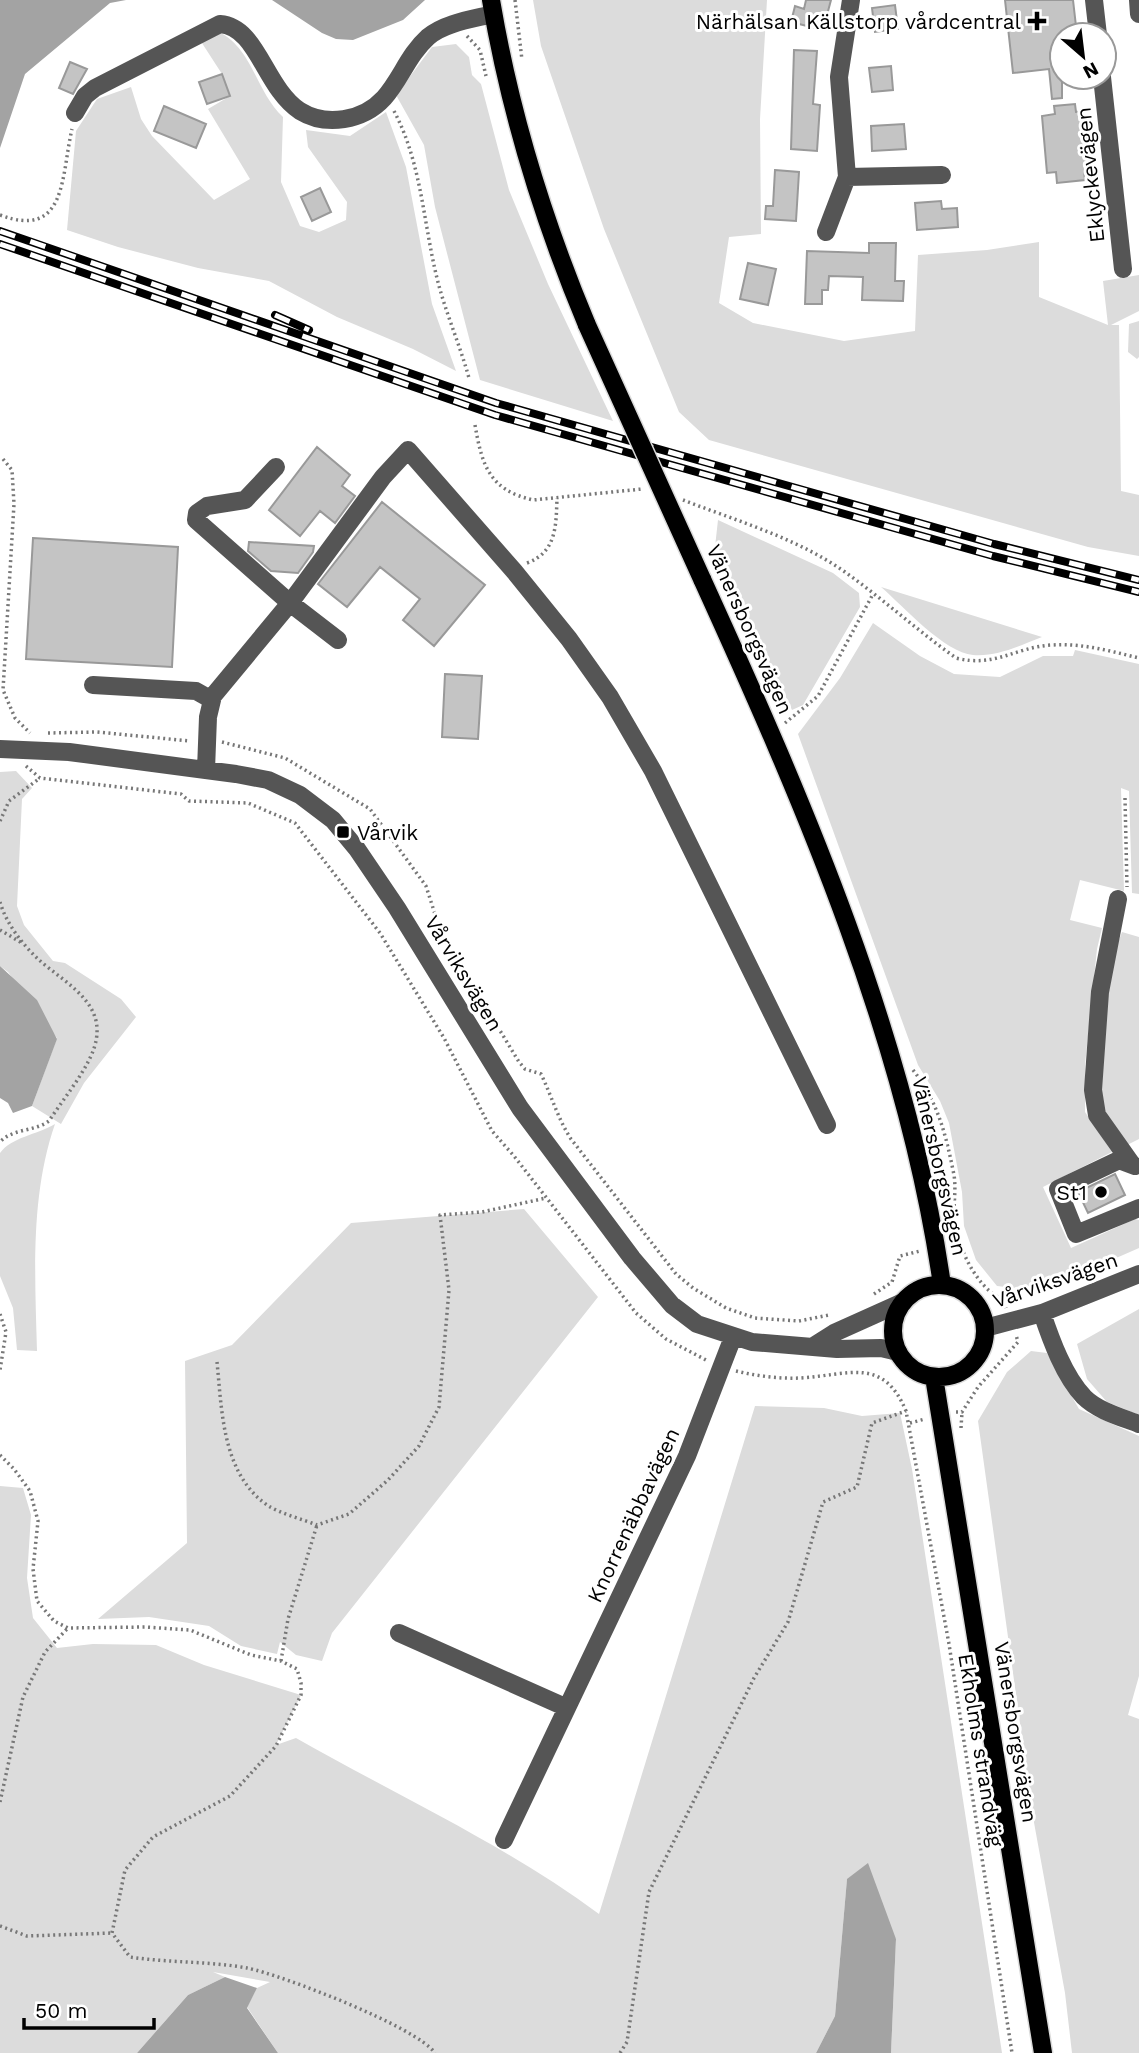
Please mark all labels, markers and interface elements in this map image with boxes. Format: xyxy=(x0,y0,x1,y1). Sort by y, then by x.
place label: Närhälsan Källstorp vårdcentral xyxy=(696,9,1022,34)
marker: Närhälsan Källstorp vårdcentral xyxy=(1027,11,1047,31)
north arrow xyxy=(1048,21,1118,91)
text: N xyxy=(1079,57,1102,84)
street label: Eklyckevägen xyxy=(1070,106,1110,244)
street label: Vänersborgsvägen xyxy=(701,540,799,718)
place label: Vårvik xyxy=(357,820,418,845)
marker: Vårvik xyxy=(335,824,351,840)
street label: Vårviksvägen xyxy=(420,911,508,1035)
street label: Vänersborgsvägen xyxy=(907,1074,973,1258)
place label: St1 xyxy=(1057,1180,1087,1205)
marker: St1 xyxy=(1093,1184,1109,1200)
street label: Vårviksvägen xyxy=(989,1247,1121,1313)
street label: Knorrenäbbavägen xyxy=(582,1424,684,1606)
street label: Vänersborgsvägen xyxy=(989,1640,1043,1824)
street label: Ekholms strandväg xyxy=(953,1652,1009,1849)
scale bar xyxy=(24,1986,154,2030)
text: 50 m xyxy=(35,1998,87,2023)

